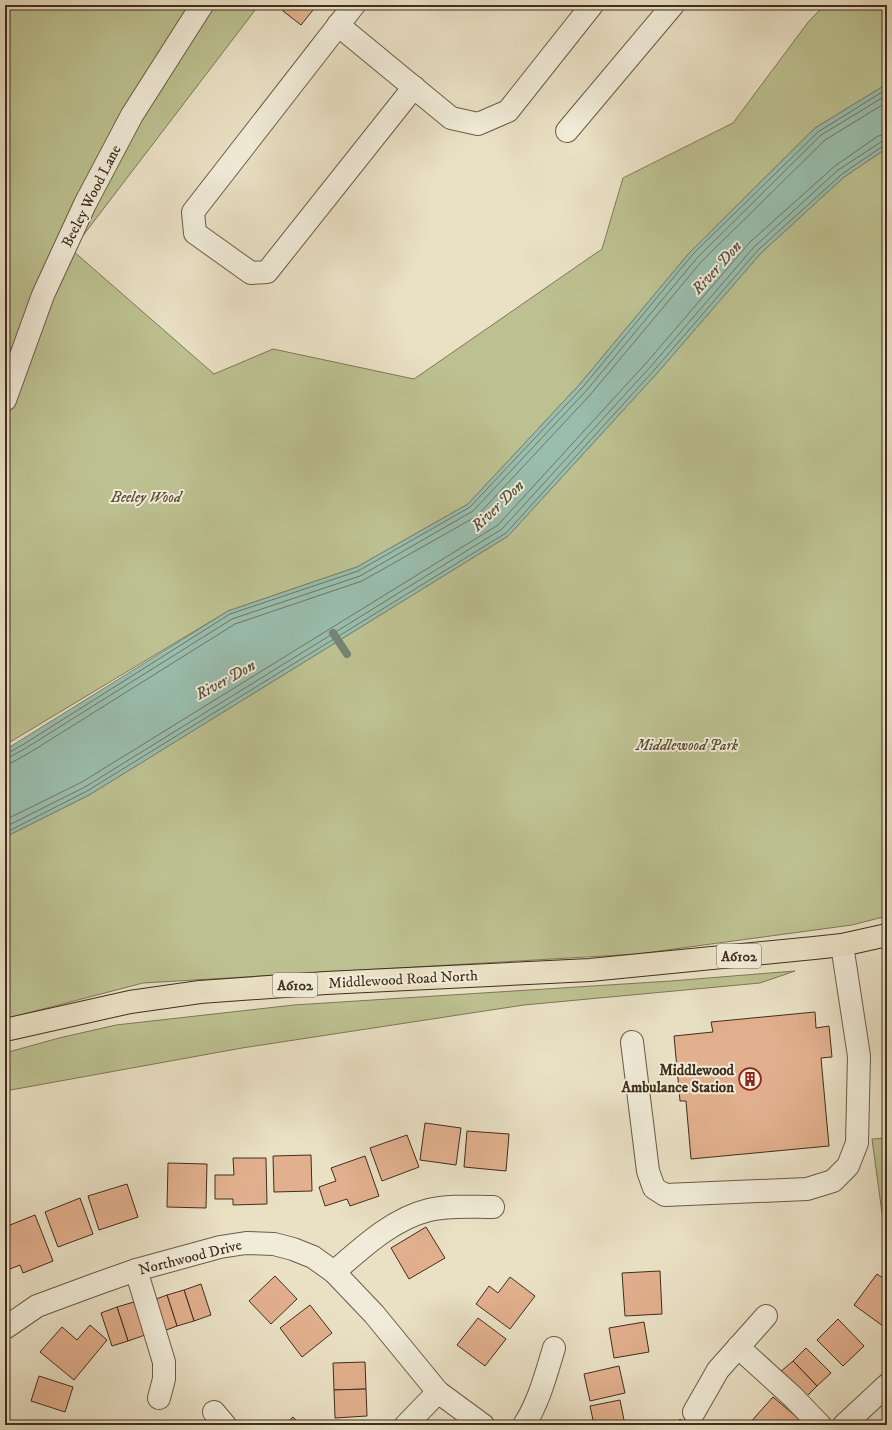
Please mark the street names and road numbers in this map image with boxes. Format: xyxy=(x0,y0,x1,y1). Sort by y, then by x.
street label: Beeley Wood Lane xyxy=(57,142,125,251)
road number: A6102 xyxy=(717,944,761,968)
street label: Middlewood Road North xyxy=(328,966,478,993)
road number: A6102 xyxy=(273,973,317,997)
street label: Northwood Drive xyxy=(137,1235,244,1279)

